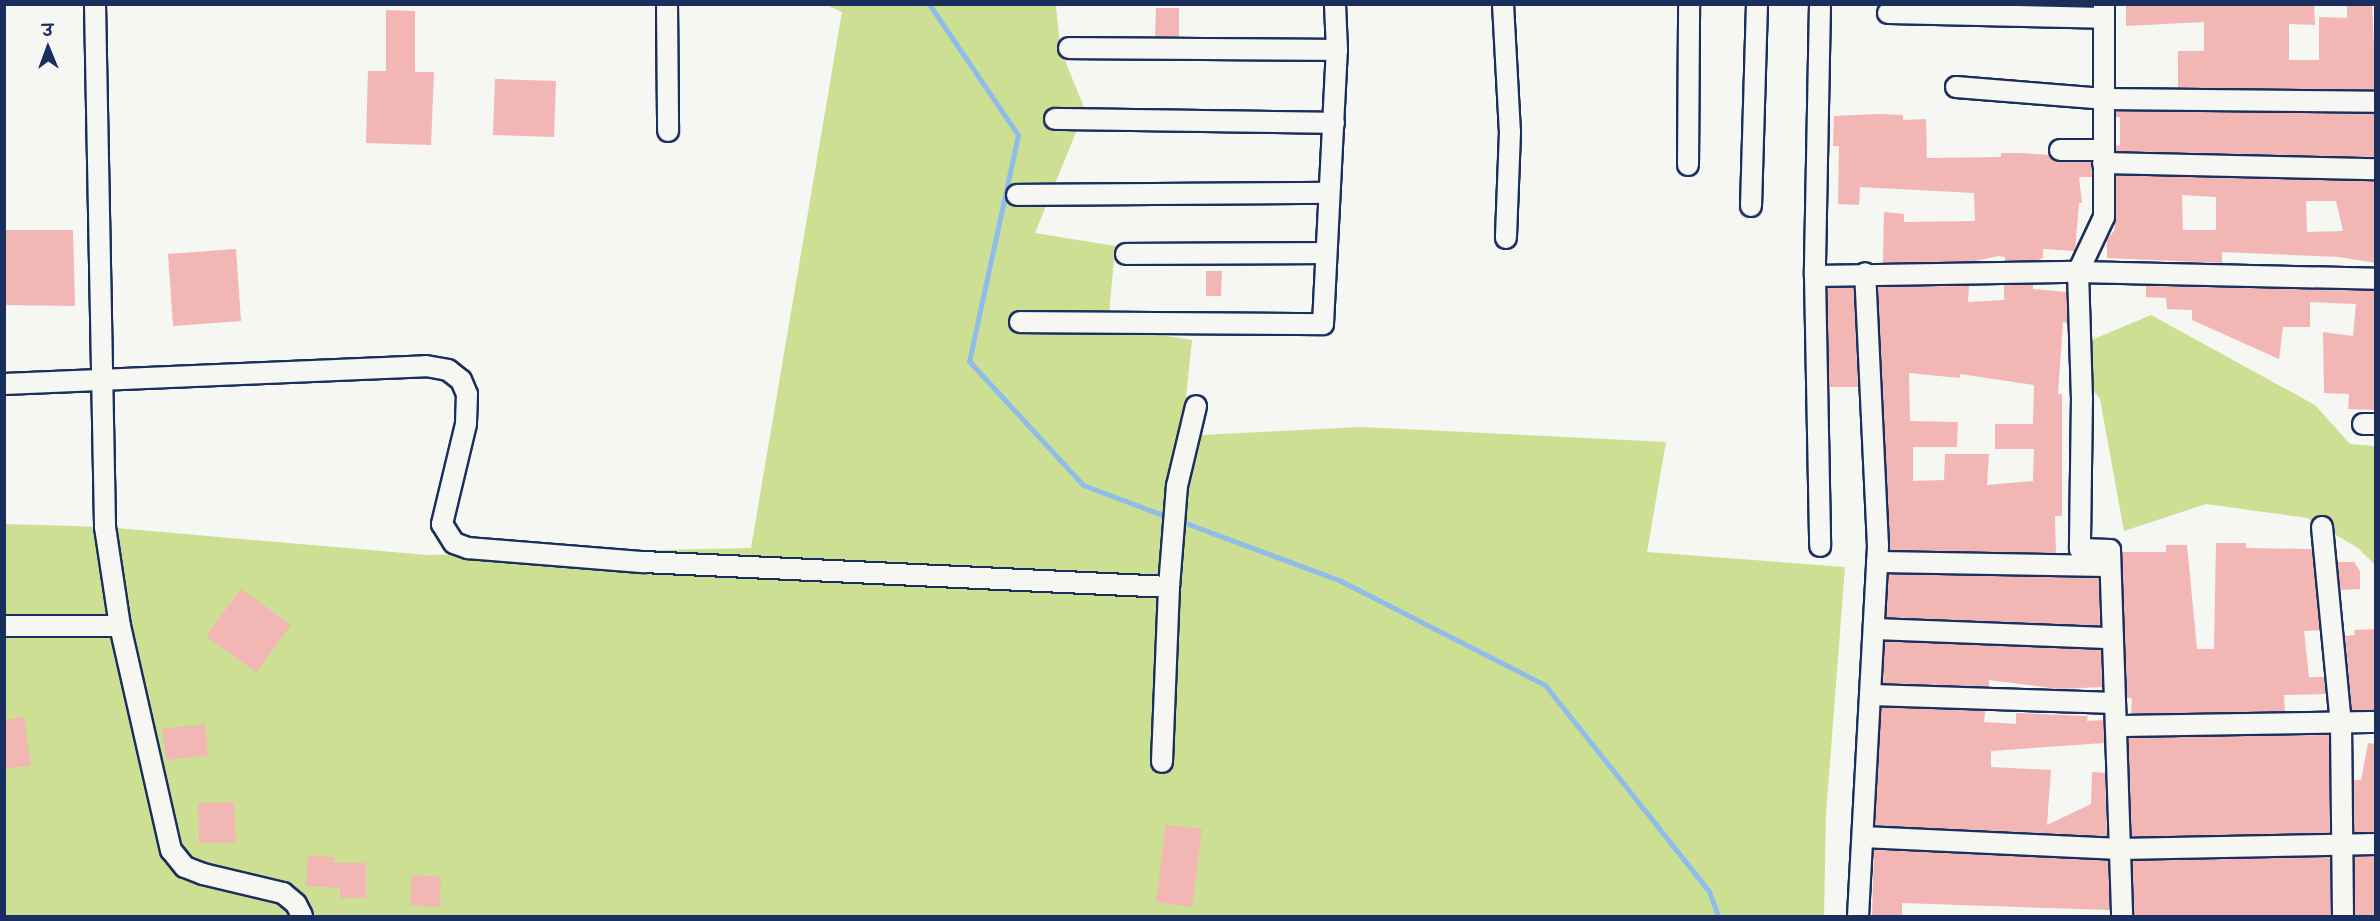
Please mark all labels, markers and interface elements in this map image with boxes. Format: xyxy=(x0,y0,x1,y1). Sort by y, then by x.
north arrow xyxy=(18,18,78,78)
text: उ xyxy=(42,20,53,40)

